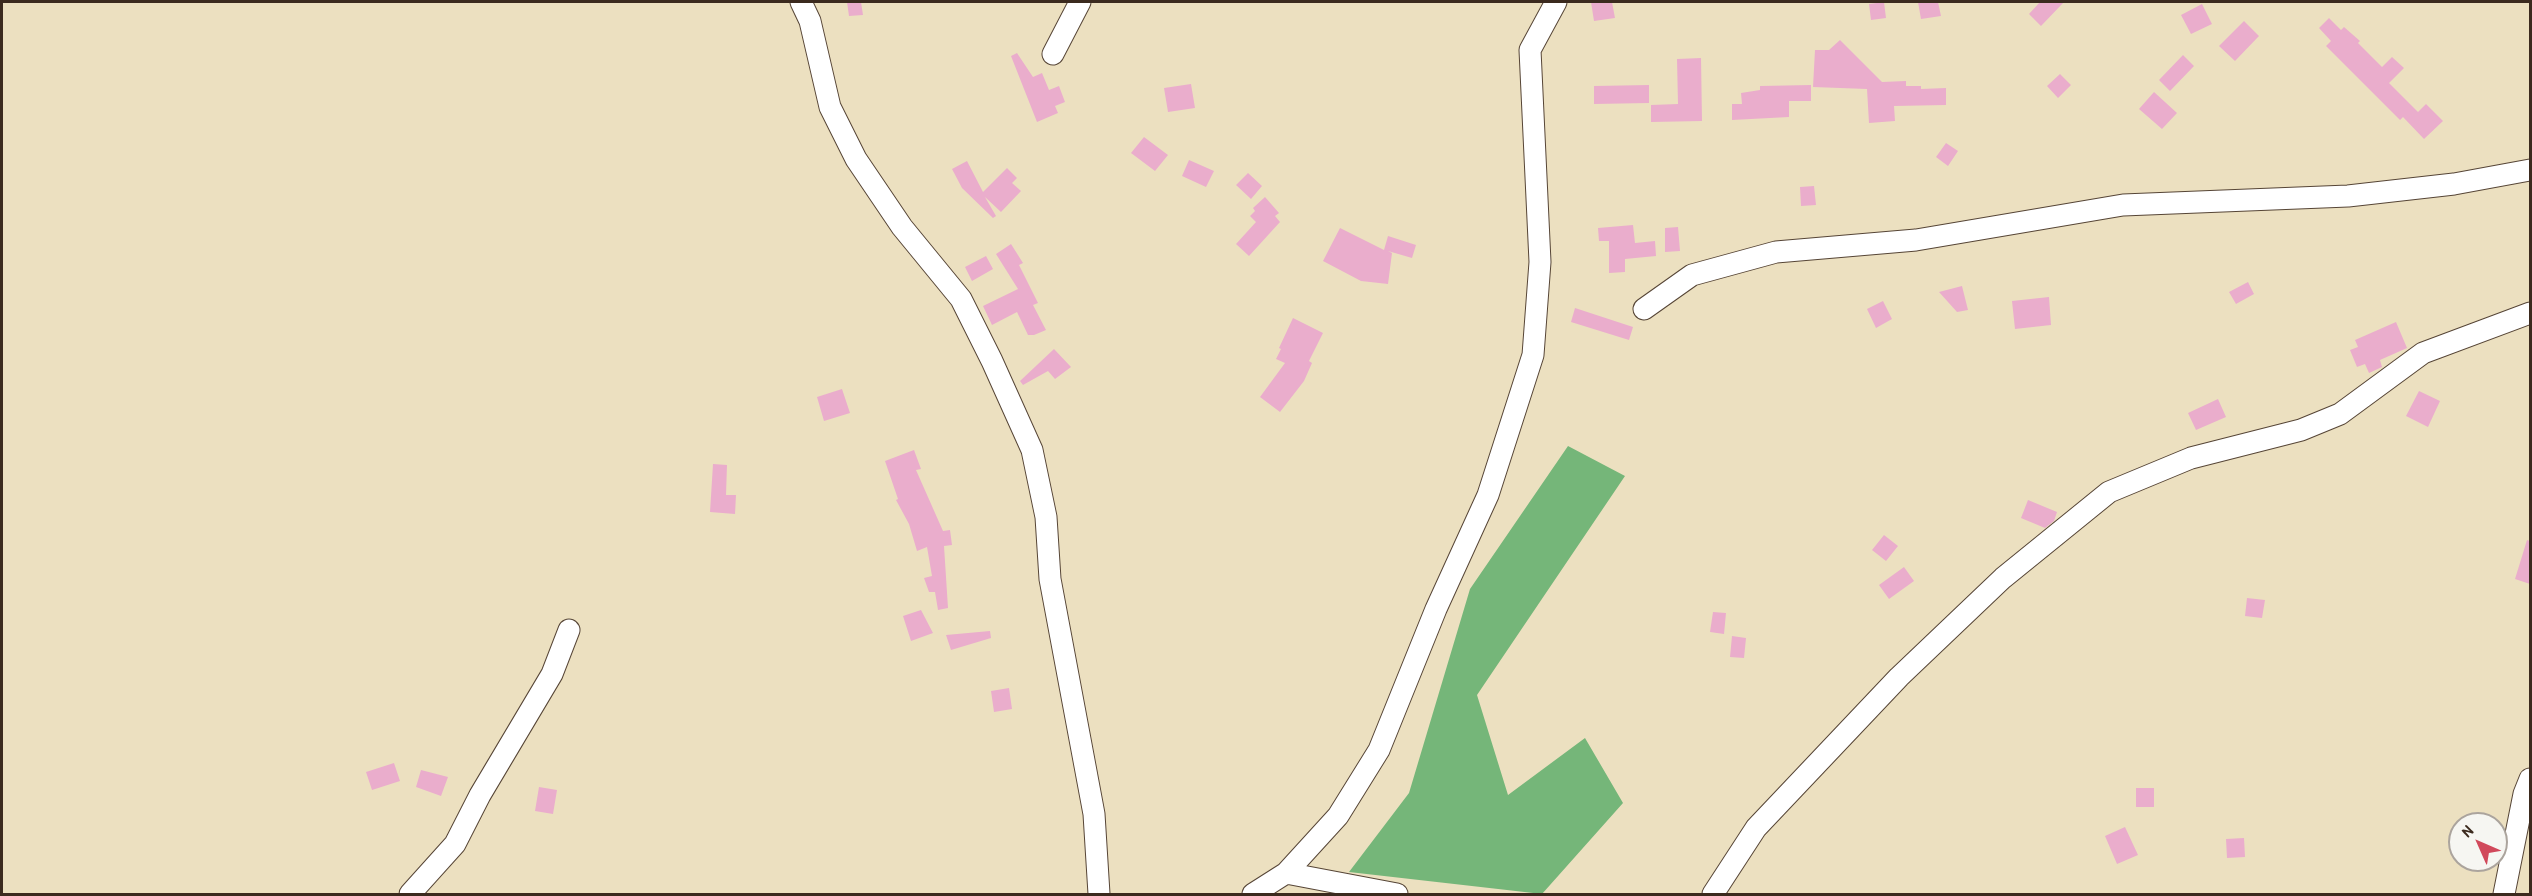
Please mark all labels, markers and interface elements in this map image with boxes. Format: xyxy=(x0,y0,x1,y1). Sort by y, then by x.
north arrow xyxy=(2448,812,2508,872)
text: N xyxy=(2456,820,2477,841)

